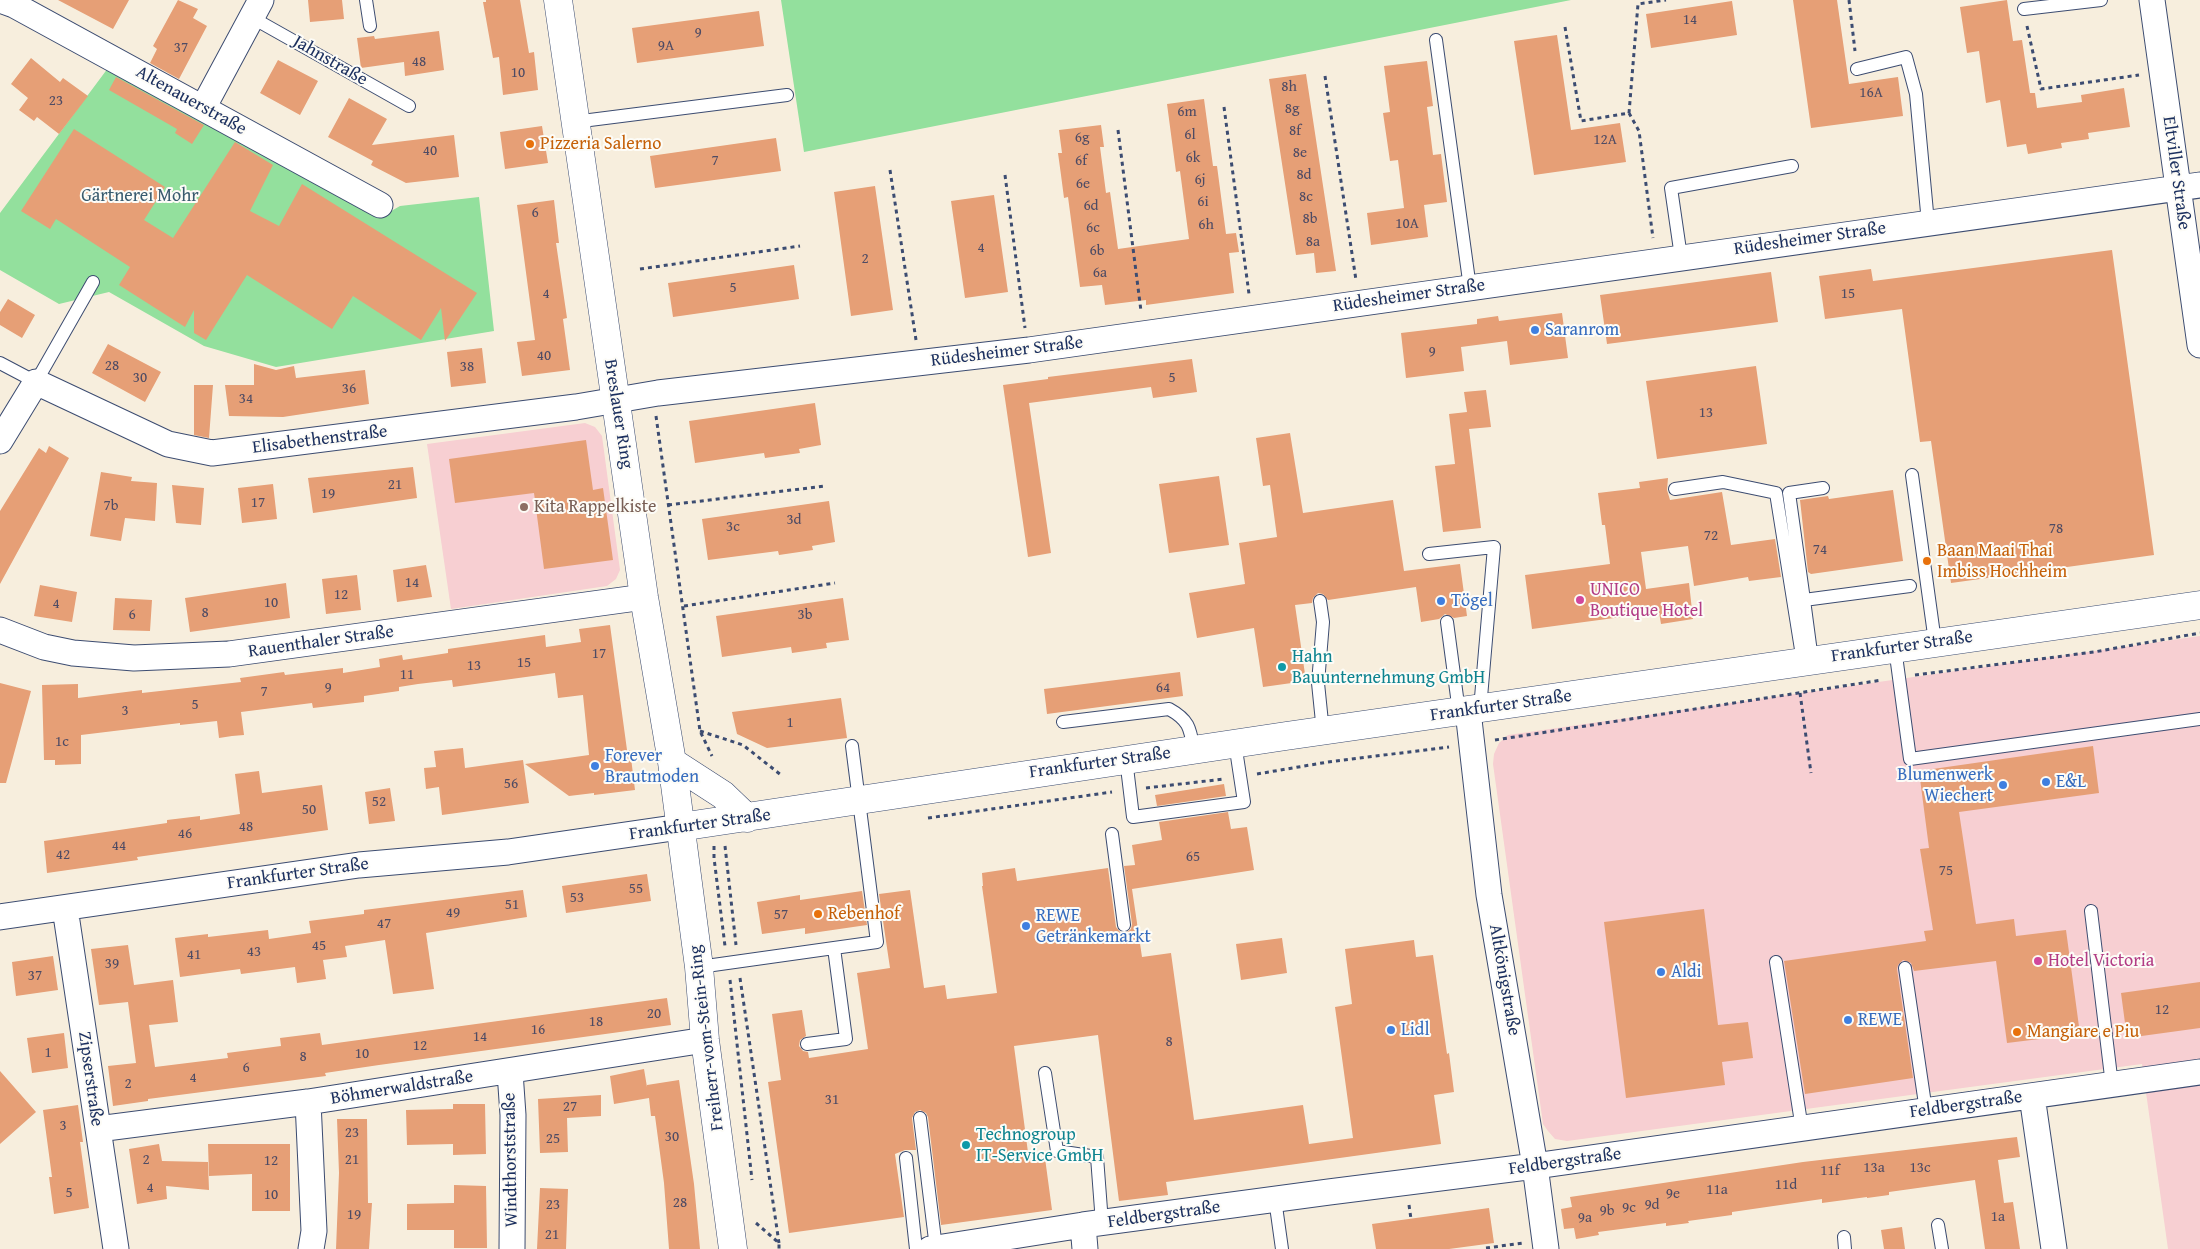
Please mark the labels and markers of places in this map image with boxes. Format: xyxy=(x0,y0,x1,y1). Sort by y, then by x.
place label: Pizzeria Salerno xyxy=(540,133,661,155)
marker: Pizzeria Salerno xyxy=(524,138,536,150)
place label: Saranrom xyxy=(1545,319,1619,341)
marker: Saranrom xyxy=(1529,324,1541,336)
place label: Kita Rappelkiste xyxy=(534,496,656,518)
marker: Kita Rappelkiste xyxy=(518,501,530,513)
place label: Baan Maai Thai Imbiss Hochheim xyxy=(1937,540,2067,582)
marker: Baan Maai Thai Imbiss Hochheim xyxy=(1921,555,1933,567)
place label: UNICO Boutique Hotel xyxy=(1590,579,1703,622)
place label: Tögel xyxy=(1451,590,1493,612)
marker: UNICO Boutique Hotel xyxy=(1574,594,1586,606)
marker: Tögel xyxy=(1435,595,1447,607)
place label: Hahn Bauunternehmung GmbH xyxy=(1292,646,1485,689)
marker: Hahn Bauunternehmung GmbH xyxy=(1276,661,1288,673)
place label: Forever Brautmoden xyxy=(605,745,699,788)
marker: Forever Brautmoden xyxy=(589,760,601,772)
place label: Blumenwerk Wiechert xyxy=(1897,764,1993,806)
place label: E&L xyxy=(2056,771,2086,793)
marker: E&L xyxy=(2040,776,2052,788)
marker: Blumenwerk Wiechert xyxy=(1997,779,2009,791)
place label: Rebenhof xyxy=(828,903,900,925)
place label: REWE Getränkemarkt xyxy=(1036,905,1151,948)
marker: Rebenhof xyxy=(812,908,824,920)
marker: REWE Getränkemarkt xyxy=(1020,920,1032,932)
place label: Hotel Victoria xyxy=(2048,950,2154,972)
marker: Hotel Victoria xyxy=(2032,955,2044,967)
place label: Aldi xyxy=(1671,961,1702,983)
marker: Aldi xyxy=(1655,966,1667,978)
place label: REWE xyxy=(1858,1009,1902,1031)
marker: REWE xyxy=(1842,1014,1854,1026)
place label: Lidl xyxy=(1401,1019,1429,1041)
place label: Mangiare e Piu xyxy=(2027,1021,2139,1043)
marker: Lidl xyxy=(1385,1024,1397,1036)
marker: Mangiare e Piu xyxy=(2011,1026,2023,1038)
place label: Technogroup IT-Service GmbH xyxy=(976,1124,1103,1166)
marker: Technogroup IT-Service GmbH xyxy=(960,1139,972,1151)

